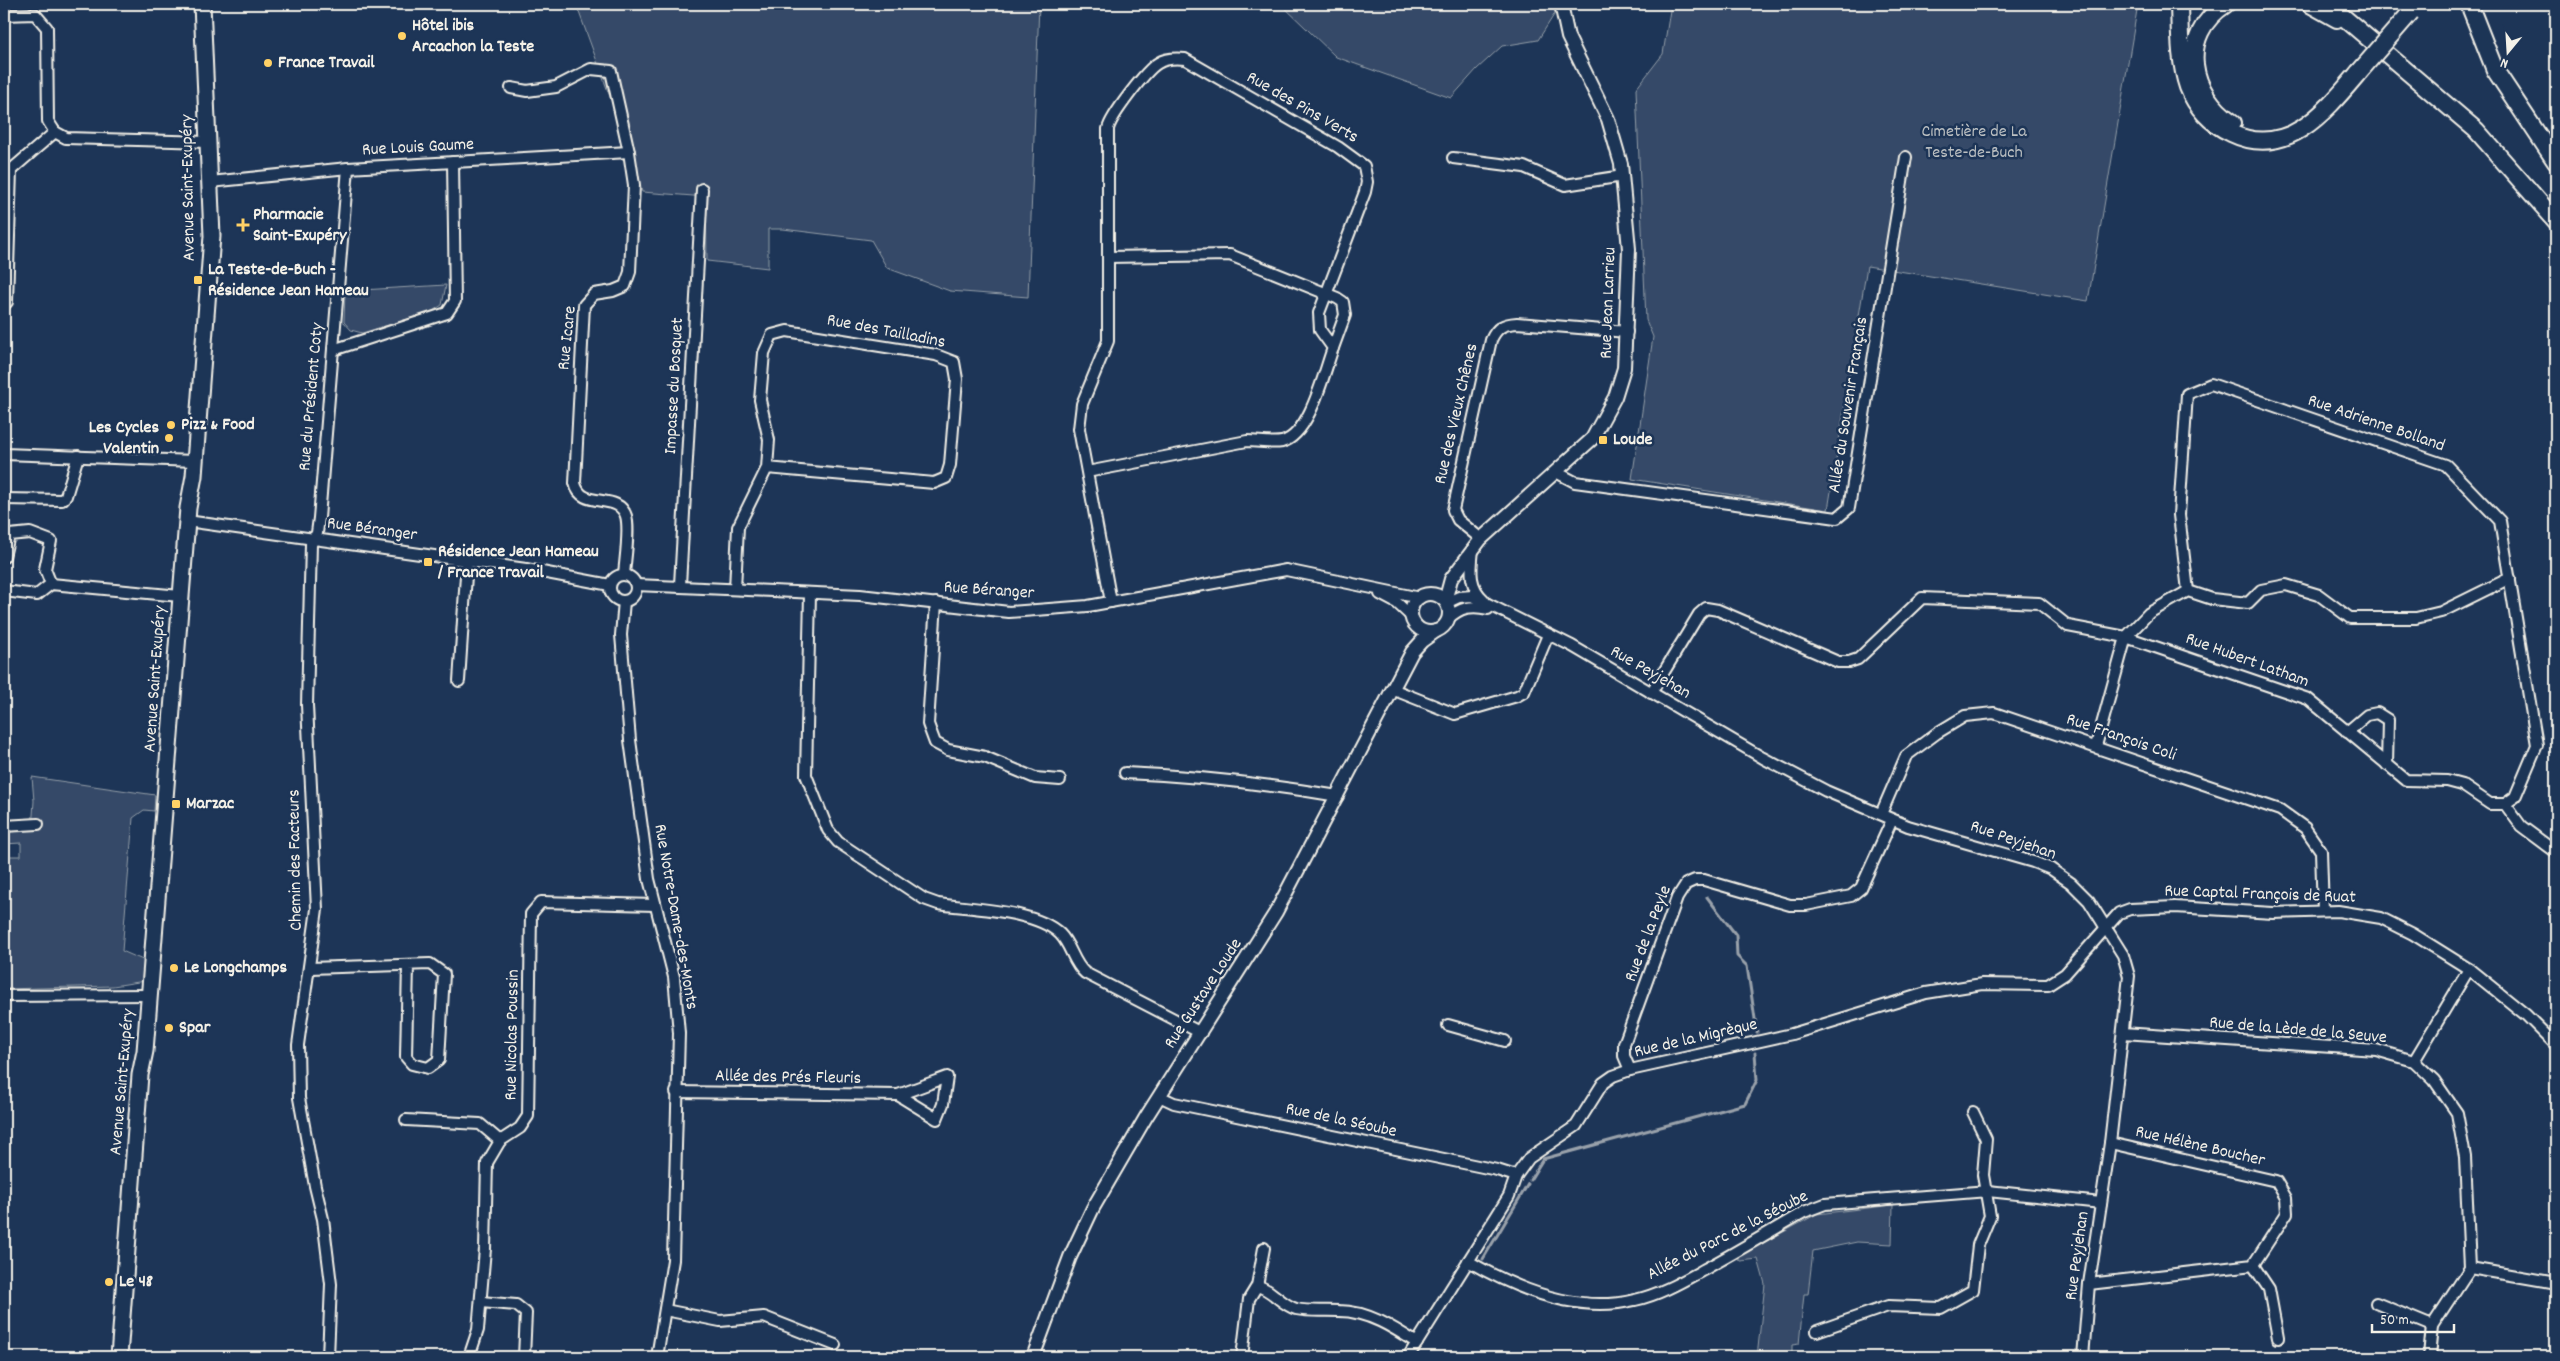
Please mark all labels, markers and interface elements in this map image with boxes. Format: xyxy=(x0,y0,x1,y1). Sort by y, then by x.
place label: Hôtel ibis Arcachon la Teste xyxy=(412,14,534,60)
north arrow xyxy=(2482,28,2532,78)
marker: Hôtel ibis Arcachon la Teste xyxy=(396,30,408,42)
place label: France Travail xyxy=(278,51,375,76)
text: N xyxy=(2498,52,2511,73)
marker: France Travail xyxy=(262,57,274,69)
street label: Rue des Pins Verts xyxy=(1241,66,1363,150)
street label: Avenue Saint-Exupéry xyxy=(175,114,203,262)
park label: Cimetière de La Teste-de-Buch xyxy=(1921,120,2027,166)
street label: Rue Louis Gaume xyxy=(361,133,475,163)
place label: Pharmacie Saint-Exupéry xyxy=(253,203,347,249)
marker: Pharmacie Saint-Exupéry xyxy=(237,219,249,231)
street label: Rue Jean Larrieu xyxy=(1595,247,1623,359)
place label: La Teste-de-Buch - Résidence Jean Hameau xyxy=(208,258,369,304)
marker: La Teste-de-Buch - Résidence Jean Hameau xyxy=(192,274,204,286)
street label: Rue Icare xyxy=(552,305,584,371)
street label: Rue des Tailladins xyxy=(825,308,947,356)
street label: Allée du Souvenir Français xyxy=(1823,315,1875,495)
street label: Impasse du Bosquet xyxy=(659,317,691,455)
street label: Rue du Président Coty xyxy=(293,321,331,472)
street label: Rue des Vieux Chênes xyxy=(1429,341,1485,487)
street label: Rue Adrienne Bolland xyxy=(2304,389,2448,459)
place label: Pizz & Food xyxy=(181,413,255,438)
place label: Les Cycles Valentin xyxy=(89,416,159,462)
marker: Pizz & Food xyxy=(165,419,177,431)
place label: Loude xyxy=(1613,428,1653,453)
marker: Les Cycles Valentin xyxy=(163,432,175,444)
marker: Loude xyxy=(1597,434,1609,446)
street label: Rue Béranger xyxy=(325,511,419,549)
place label: Résidence Jean Hameau / France Travail xyxy=(437,540,599,586)
marker: Résidence Jean Hameau / France Travail xyxy=(422,556,434,568)
street label: Rue Béranger xyxy=(943,575,1035,607)
street label: Avenue Saint-Exupéry xyxy=(138,604,174,753)
street label: Rue Hubert Latham xyxy=(2182,627,2312,695)
street label: Rue Peyjehan xyxy=(1605,640,1695,706)
street label: Rue François Coli xyxy=(2063,708,2179,768)
street label: Chemin des Facteurs xyxy=(282,789,310,931)
place label: Marzac xyxy=(186,792,234,817)
marker: Marzac xyxy=(170,798,182,810)
street label: Rue Peyjehan xyxy=(1967,815,2059,867)
street label: Rue Notre-Dame-des-Monts xyxy=(646,822,704,1012)
street label: Rue Captal François de Ruat xyxy=(2164,879,2356,911)
street label: Rue de la Peyle xyxy=(1619,882,1679,986)
street label: Rue Gustave Loude xyxy=(1159,934,1249,1054)
place label: Le Longchamps xyxy=(184,956,288,981)
marker: Le Longchamps xyxy=(168,962,180,974)
street label: Rue Nicolas Poussin xyxy=(499,969,527,1101)
street label: Avenue Saint-Exupéry xyxy=(104,1007,142,1156)
street label: Rue de la Lède de la Seuve xyxy=(2208,1011,2388,1051)
street label: Rue de la Migrèque xyxy=(1632,1013,1760,1065)
place label: Spar xyxy=(179,1016,211,1041)
marker: Spar xyxy=(163,1022,175,1034)
street label: Allée des Prés Fleuris xyxy=(715,1064,861,1092)
street label: Rue de la Séoube xyxy=(1283,1097,1399,1145)
street label: Rue Hélène Boucher xyxy=(2133,1120,2268,1174)
street label: Allée du Parc de la Séoube xyxy=(1643,1184,1813,1287)
street label: Rue Peyjehan xyxy=(2059,1210,2097,1302)
place label: Le 48 xyxy=(119,1270,153,1295)
marker: Le 48 xyxy=(103,1276,115,1288)
scale bar xyxy=(2372,1301,2455,1333)
text: 50 m xyxy=(2380,1310,2409,1332)

